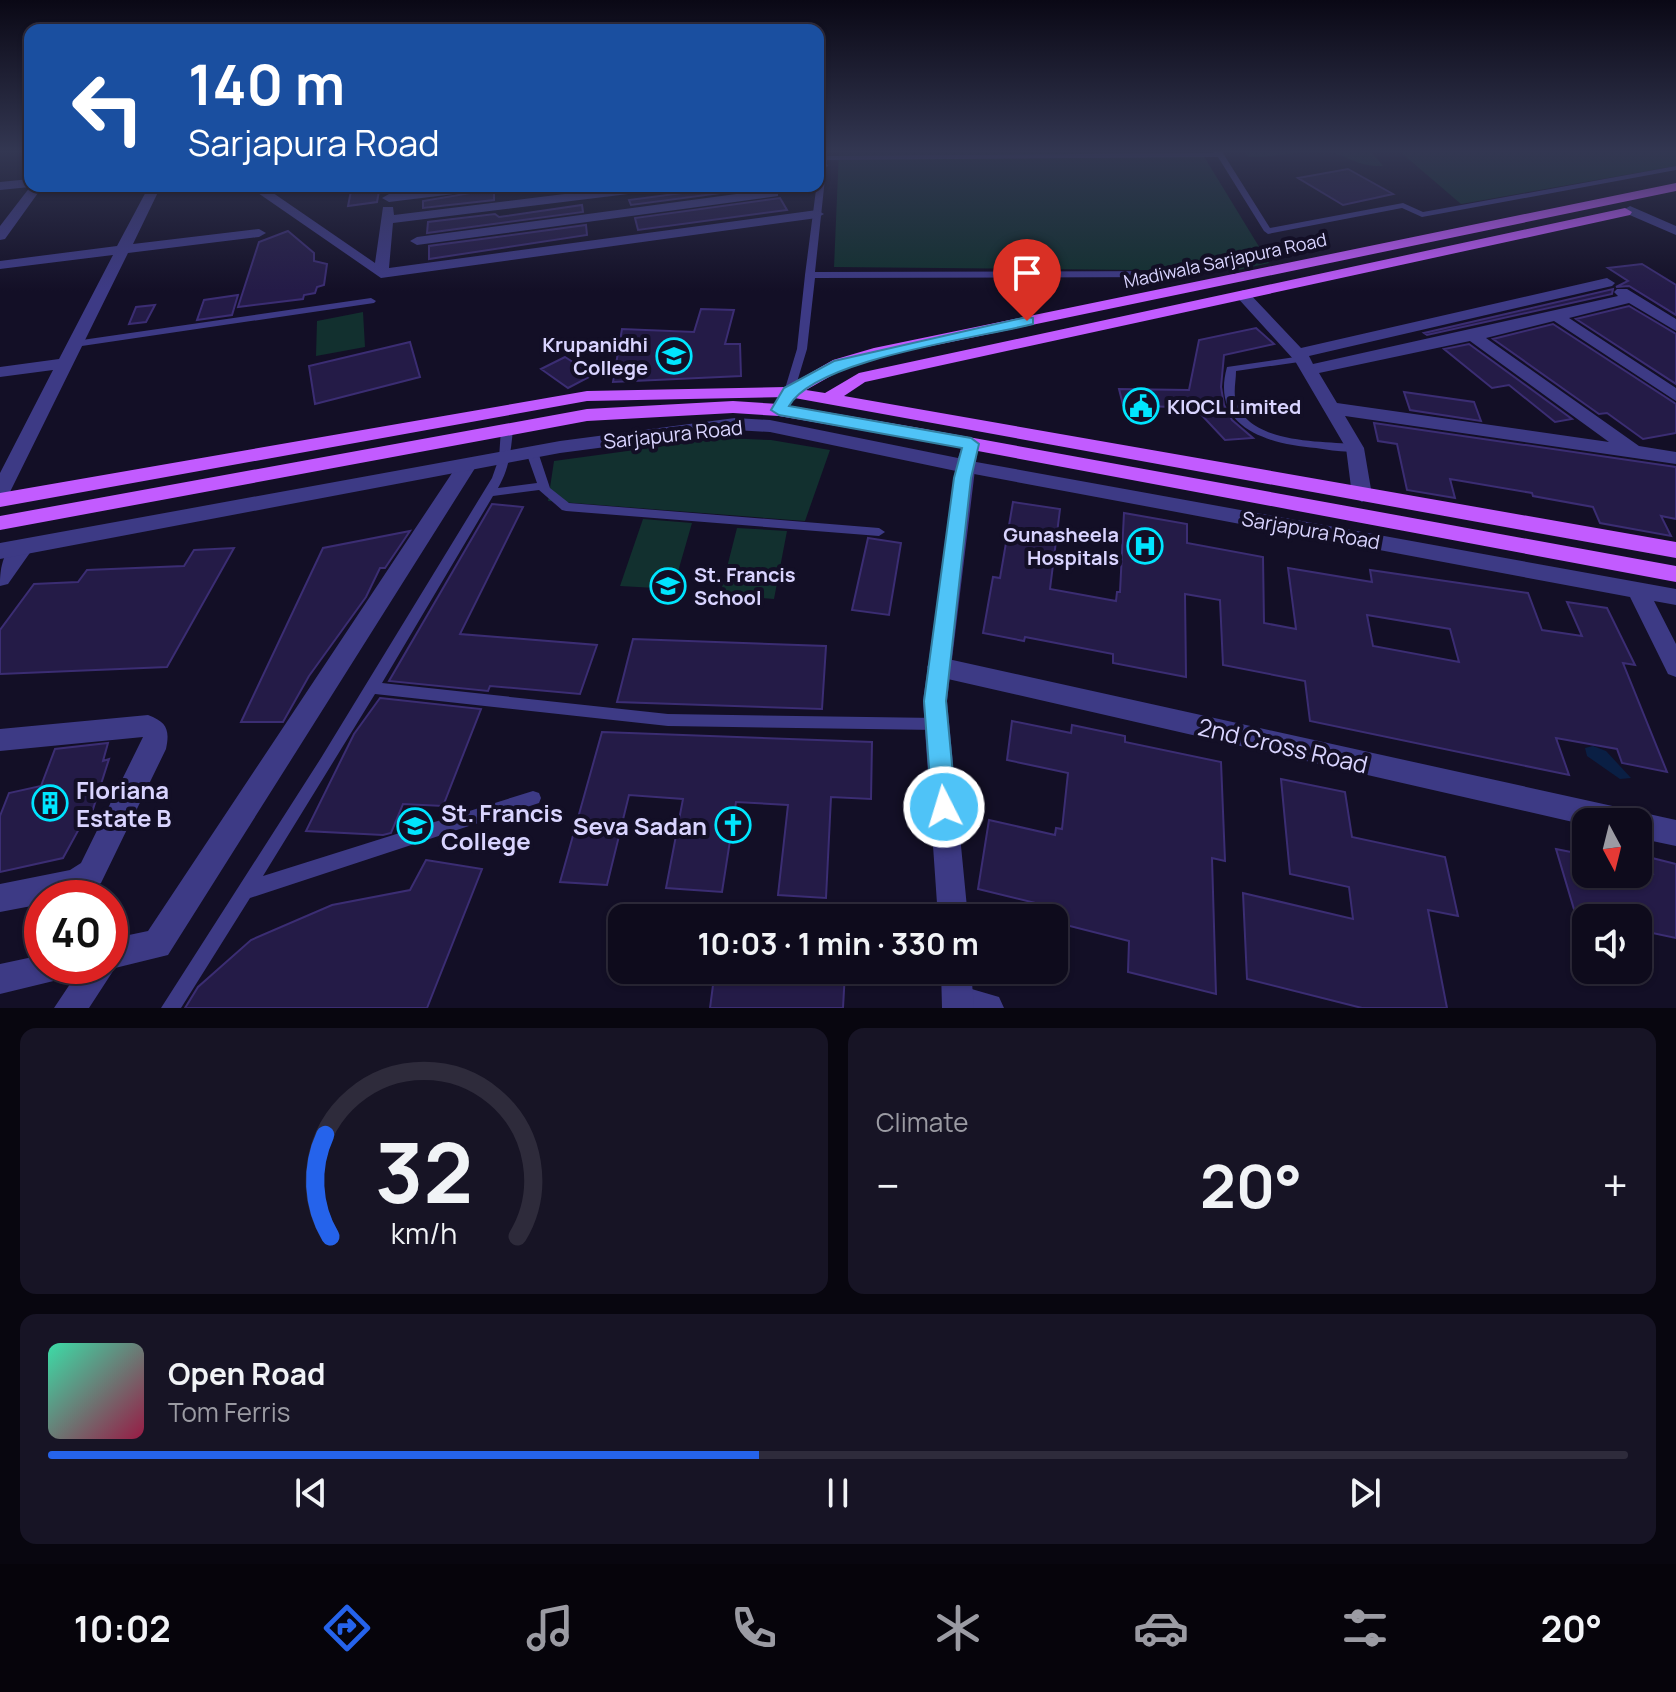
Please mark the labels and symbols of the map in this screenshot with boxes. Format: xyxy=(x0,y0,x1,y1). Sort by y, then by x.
street label: Madiwala Sarjapura Road xyxy=(1121,227,1329,293)
pin xyxy=(993,239,1061,321)
place label: Krupanidhi College xyxy=(542,331,648,381)
school or university icon: Krupanidhi College xyxy=(655,337,693,375)
public building icon: KIOCL Limited xyxy=(1122,387,1160,425)
place label: KIOCL Limited xyxy=(1167,393,1301,420)
street label: Sarjapura Road xyxy=(602,413,744,455)
street label: Sarjapura Road xyxy=(1240,505,1382,555)
place label: Gunasheela Hospitals xyxy=(1003,521,1119,571)
hospital icon: Gunasheela Hospitals xyxy=(1126,527,1164,565)
place label: St. Francis School xyxy=(694,561,796,611)
school or university icon: St. Francis School xyxy=(649,567,687,605)
street label: 2nd Cross Road xyxy=(1195,709,1371,781)
position arrow xyxy=(902,765,986,849)
place label: Floriana Estate B xyxy=(76,773,171,834)
building icon: Floriana Estate B xyxy=(31,784,69,822)
place label: St. Francis College xyxy=(441,796,563,857)
church icon: Seva Sadan xyxy=(714,806,752,844)
school or university icon: St. Francis College xyxy=(396,807,434,845)
north arrow xyxy=(1572,808,1652,888)
place label: Seva Sadan xyxy=(573,809,707,842)
speed limit sign: 40 xyxy=(24,880,128,984)

